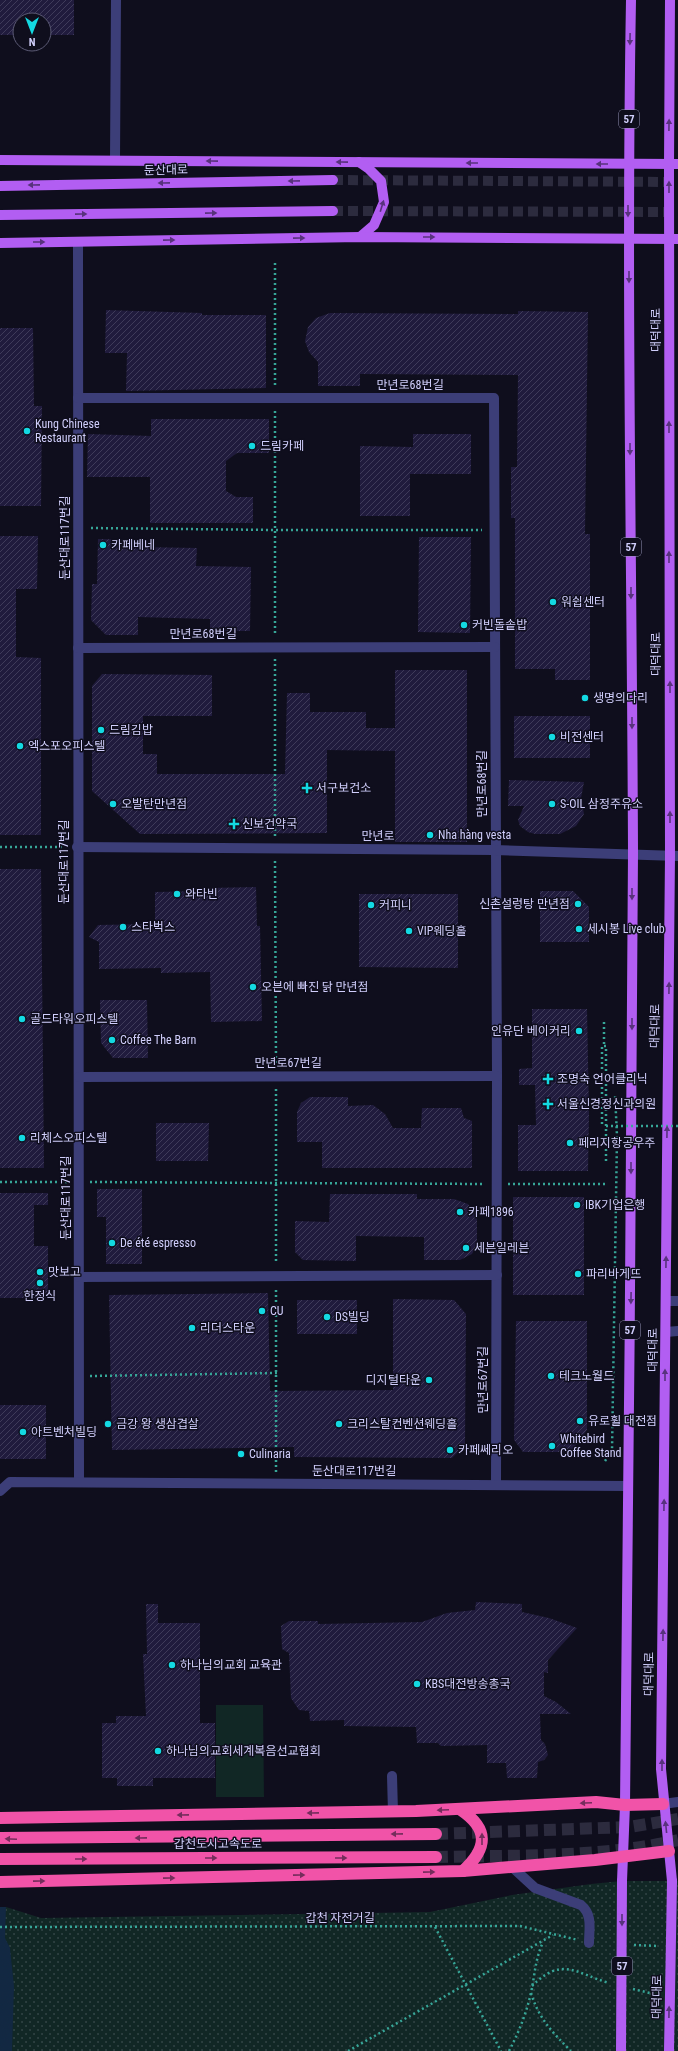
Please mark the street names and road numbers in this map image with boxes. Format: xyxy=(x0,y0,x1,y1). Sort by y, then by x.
road number: 57 xyxy=(619,110,639,128)
street label: 둔산대로 xyxy=(144,163,188,177)
street label: 대덕대로 xyxy=(649,308,663,352)
street label: 만년로68번길 xyxy=(376,378,444,392)
street label: 둔산대로117번길 xyxy=(58,496,72,580)
road number: 57 xyxy=(621,538,641,556)
street label: 만년로68번길 xyxy=(169,627,237,641)
street label: 대덕대로 xyxy=(649,632,663,676)
street label: 만년로68번길 xyxy=(475,750,489,818)
street label: 둔산대로117번길 xyxy=(57,820,71,904)
street label: 만년로 xyxy=(361,829,395,843)
street label: 대덕대로 xyxy=(648,1004,662,1048)
street label: 만년로67번길 xyxy=(254,1056,322,1070)
street label: 둔산대로117번길 xyxy=(59,1156,73,1240)
road number: 57 xyxy=(620,1321,640,1339)
street label: 대덕대로 xyxy=(646,1328,660,1372)
street label: 만년로67번길 xyxy=(476,1346,490,1414)
street label: 둔산대로117번길 xyxy=(312,1464,396,1478)
street label: 대덕대로 xyxy=(642,1652,656,1696)
street label: 갑천도시고속도로 xyxy=(174,1837,262,1851)
street label: 갑천 자전거길 xyxy=(306,1911,375,1925)
road number: 57 xyxy=(612,1957,632,1975)
street label: 대덕대로 xyxy=(650,1975,664,2019)

